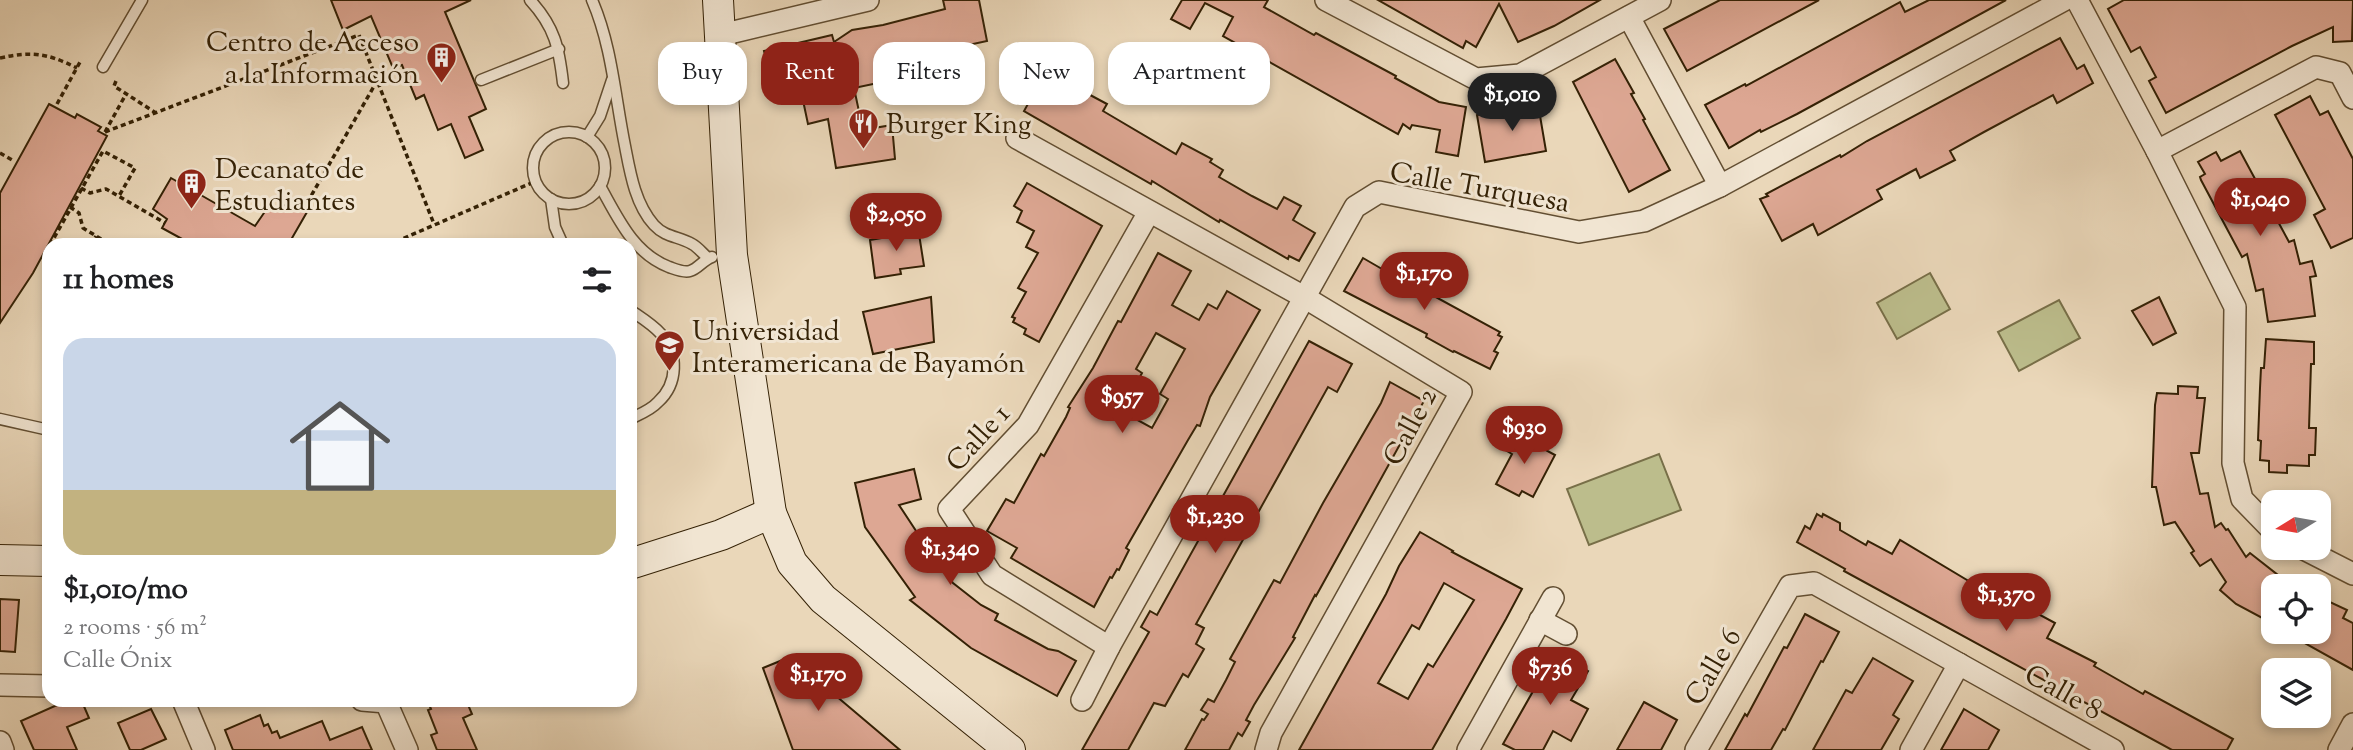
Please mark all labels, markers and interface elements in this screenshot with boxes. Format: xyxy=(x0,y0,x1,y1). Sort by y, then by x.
place label: Centro de Acceso a la Información xyxy=(206,24,419,96)
building icon: Centro de Acceso a la Información xyxy=(425,40,459,84)
chip: Buy xyxy=(658,42,747,105)
chip: Rent xyxy=(761,42,859,105)
chip: Filters xyxy=(873,42,985,105)
chip: New xyxy=(999,42,1094,105)
chip: Apartment xyxy=(1108,42,1270,105)
pin: $1,010 xyxy=(1455,74,1569,133)
text: $1,010 xyxy=(1484,79,1540,112)
restaurant icon: Burger King xyxy=(846,106,880,150)
place label: Burger King xyxy=(886,106,1031,146)
place label: Decanato de Estudiantes xyxy=(215,151,364,223)
street label: Calle Turquesa xyxy=(1387,153,1573,224)
building icon: Decanato de Estudiantes xyxy=(175,167,209,211)
pin: $1,040 xyxy=(2203,178,2317,238)
text: $1,040 xyxy=(2230,184,2290,217)
pin: $2,050 xyxy=(839,194,953,253)
text: $2,050 xyxy=(866,199,926,232)
pin: $1,170 xyxy=(1367,252,1481,312)
text: $1,170 xyxy=(1396,258,1452,291)
text: 11 homes xyxy=(63,259,174,302)
icon: filters xyxy=(578,261,616,299)
place label: Universidad Interamericana de Bayamón xyxy=(692,313,1025,385)
school or university icon: Universidad Interamericana de Bayamón xyxy=(652,329,686,373)
pin: $957 xyxy=(1081,376,1163,435)
text: $957 xyxy=(1100,381,1144,414)
street label: Calle 2 xyxy=(1375,382,1449,473)
icon: home xyxy=(277,383,403,509)
street label: Calle 1 xyxy=(938,396,1021,482)
pin: $930 xyxy=(1483,406,1565,466)
text: $930 xyxy=(1502,412,1546,445)
north arrow xyxy=(2261,490,2331,560)
map controls xyxy=(2261,490,2331,728)
pin: $1,230 xyxy=(1158,496,1272,555)
text: $1,230 xyxy=(1186,501,1244,534)
pin: $1,340 xyxy=(893,528,1007,587)
text: $1,340 xyxy=(921,533,979,566)
text: $1,010/mo xyxy=(63,569,188,612)
pin: $1,370 xyxy=(1949,574,2063,633)
button: locate xyxy=(2261,574,2331,644)
text: $1,370 xyxy=(1977,579,2035,612)
text: 2 rooms · 56 m² xyxy=(63,612,207,645)
street label: Calle 6 xyxy=(1676,621,1753,714)
text: Calle Ónix xyxy=(63,645,172,678)
pin: $736 xyxy=(1509,648,1591,707)
text: $736 xyxy=(1528,653,1572,686)
pin: $1,170 xyxy=(761,654,875,713)
street label: Calle 8 xyxy=(2016,656,2109,731)
button: layers xyxy=(2261,658,2331,728)
text: $1,170 xyxy=(790,659,846,692)

